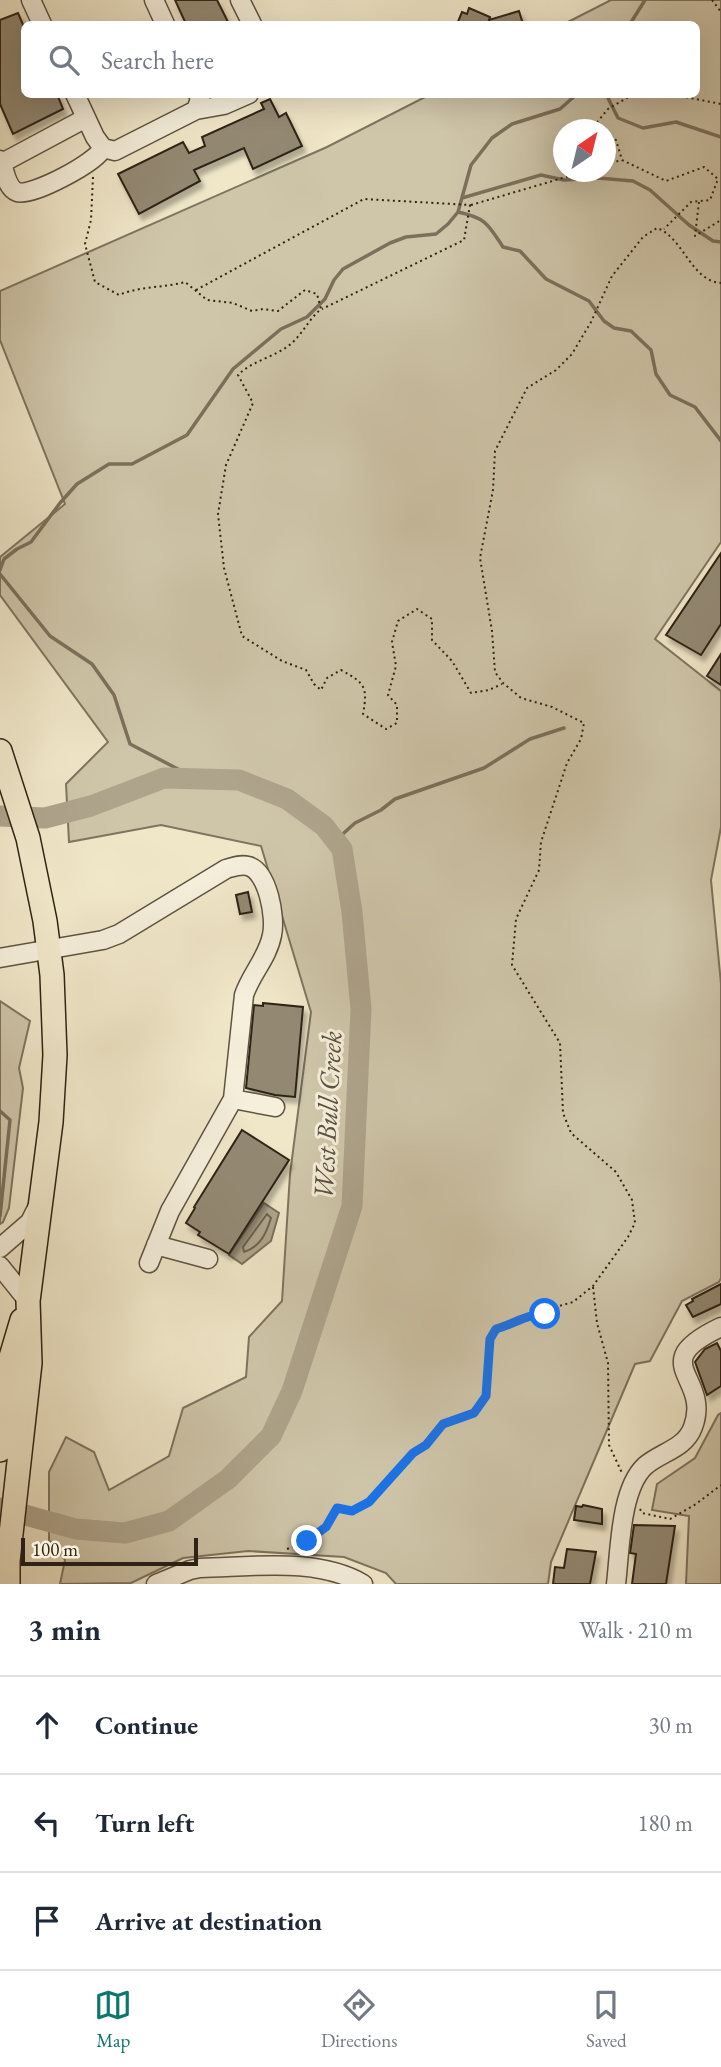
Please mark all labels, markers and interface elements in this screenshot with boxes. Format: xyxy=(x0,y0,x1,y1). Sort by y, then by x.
search box xyxy=(21,21,700,98)
icon: search xyxy=(45,41,83,79)
text: Search here xyxy=(101,43,214,77)
north arrow xyxy=(553,119,616,182)
water label: West Bull Creek xyxy=(305,1030,349,1200)
route start xyxy=(529,1298,560,1329)
route end xyxy=(291,1525,322,1556)
scale bar xyxy=(21,1535,198,1567)
text: 100 m xyxy=(32,1537,78,1562)
text: 3 min xyxy=(28,1610,101,1649)
text: Walk · 210 m xyxy=(579,1615,693,1645)
icon: ahead xyxy=(28,1706,66,1744)
text: Continue xyxy=(95,1708,198,1742)
text: 30 m xyxy=(648,1710,693,1740)
icon: left xyxy=(28,1804,66,1842)
text: Turn left xyxy=(95,1806,194,1840)
text: 180 m xyxy=(637,1808,693,1838)
icon: arrive xyxy=(28,1902,66,1940)
text: Arrive at destination xyxy=(95,1904,322,1938)
tab: Map xyxy=(94,1986,132,2053)
tab: Directions xyxy=(321,1986,397,2053)
tab: Saved xyxy=(586,1986,627,2053)

